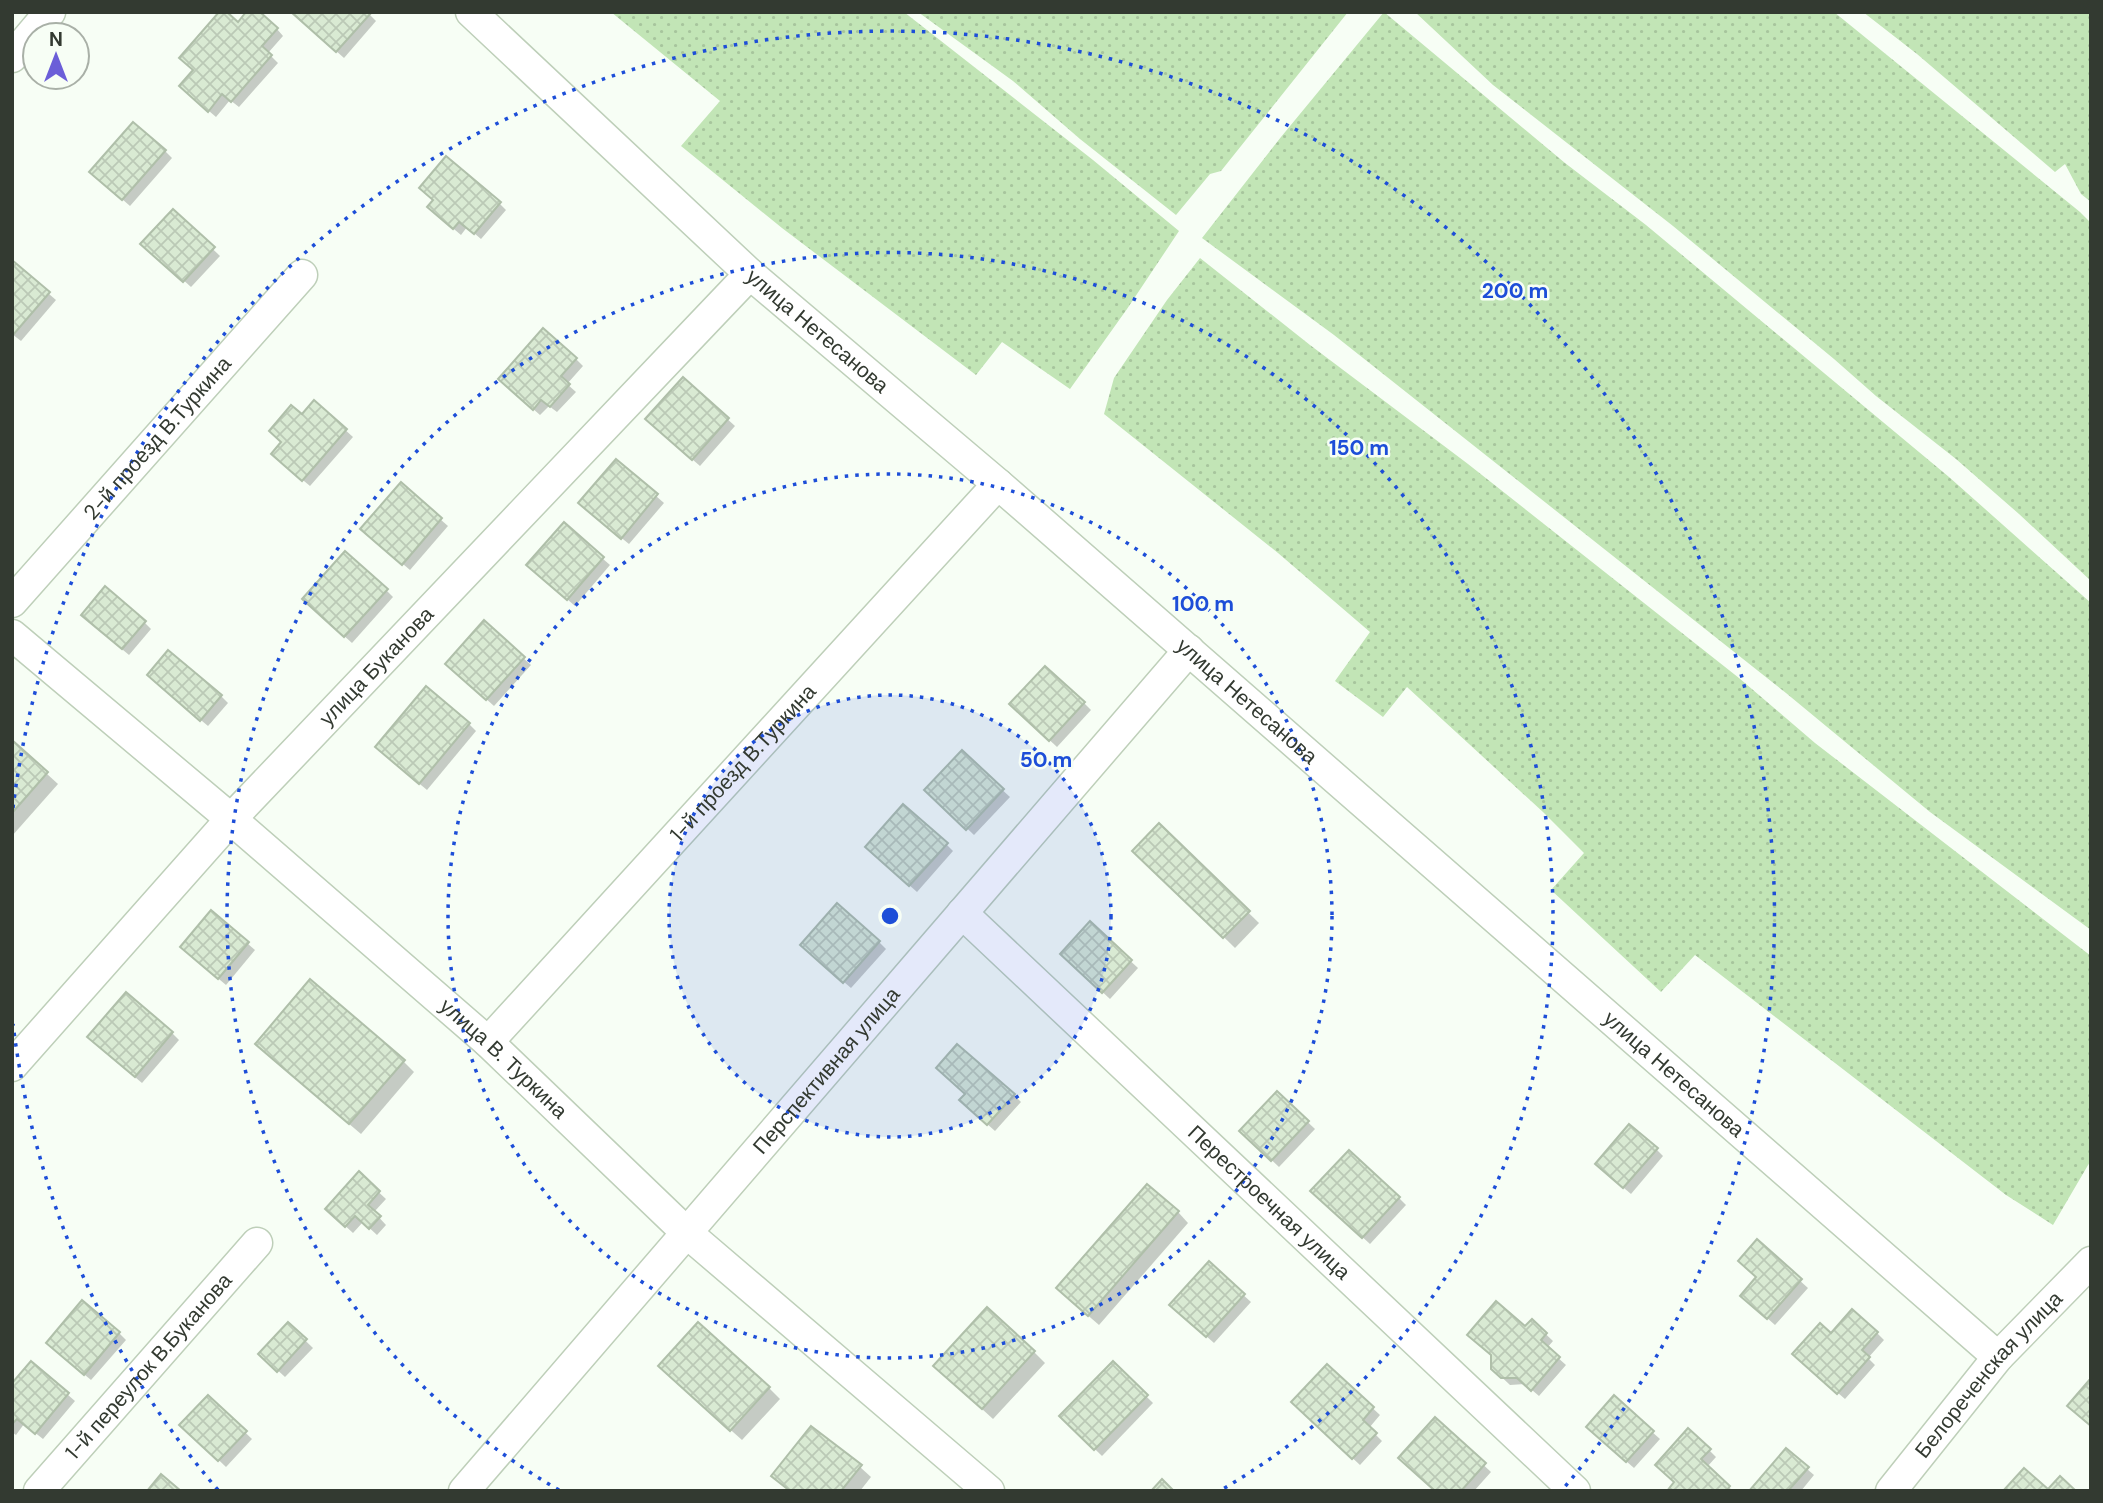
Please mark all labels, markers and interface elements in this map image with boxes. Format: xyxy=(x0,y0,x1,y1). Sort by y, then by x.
north arrow xyxy=(21,21,91,91)
text: N xyxy=(49,27,63,52)
street label: улица Нетесанова xyxy=(740,263,895,400)
text: 200 m xyxy=(1482,277,1548,305)
street label: 2-й проезд В.Туркина xyxy=(77,350,238,526)
text: 150 m xyxy=(1329,434,1389,462)
text: 100 m xyxy=(1172,590,1234,618)
street label: улица Буканова xyxy=(313,600,440,732)
street label: улица Нетесанова xyxy=(1170,632,1324,771)
street label: 1-й проезд В.Туркина xyxy=(664,678,822,848)
text: 50 m xyxy=(1020,746,1072,774)
centre of rings xyxy=(878,904,902,928)
street label: Перспективная улица xyxy=(747,981,906,1160)
street label: улица В. Туркина xyxy=(434,992,574,1125)
street label: улица Нетесанова xyxy=(1597,1005,1751,1144)
street label: Перестроечная улица xyxy=(1182,1119,1357,1286)
street label: 1-й переулок В.Буканова xyxy=(59,1267,238,1466)
street label: Белореченская улица xyxy=(1909,1285,2069,1464)

